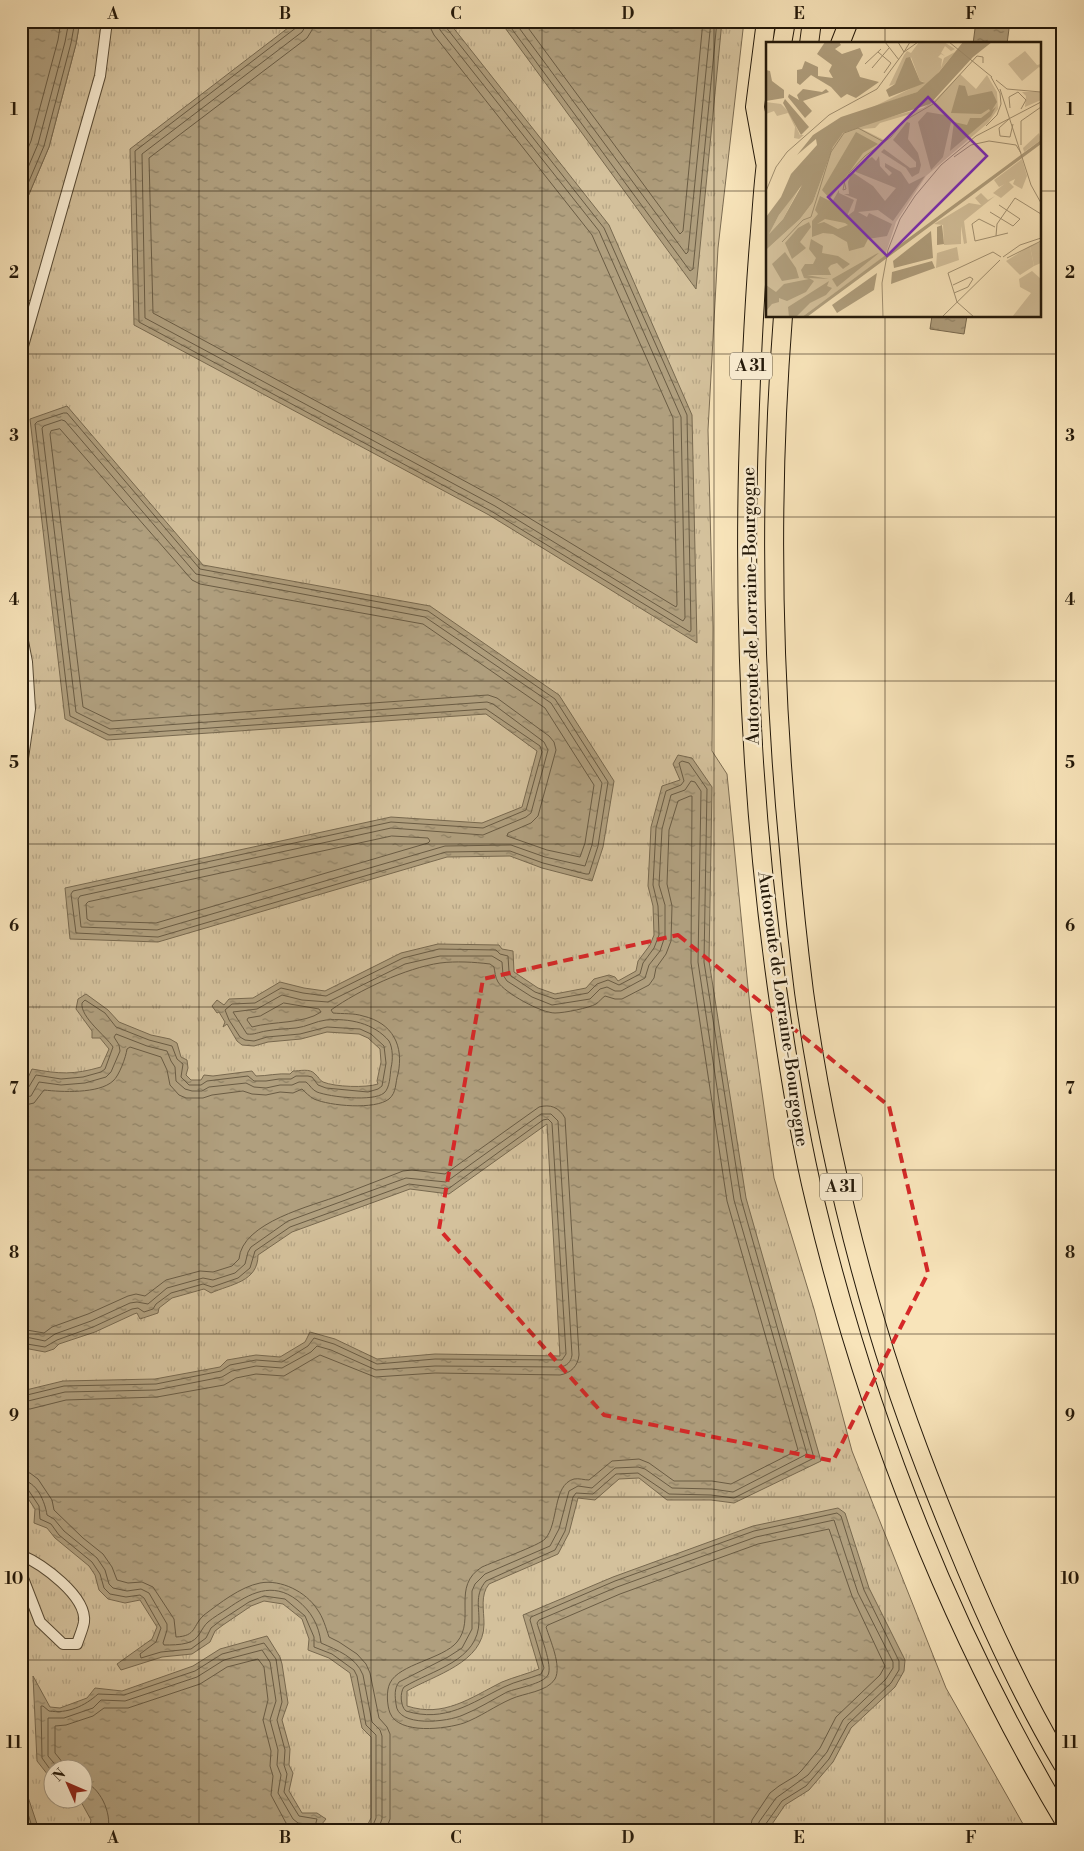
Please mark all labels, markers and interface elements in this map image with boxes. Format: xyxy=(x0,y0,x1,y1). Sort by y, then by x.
text: A xyxy=(106,4,119,24)
text: B xyxy=(279,4,291,24)
text: C xyxy=(450,4,462,24)
text: D xyxy=(622,4,635,24)
text: E xyxy=(793,4,805,24)
text: F xyxy=(965,4,977,24)
inset map xyxy=(766,42,1042,318)
text: 1 xyxy=(10,100,18,120)
text: 1 xyxy=(1066,100,1074,120)
text: 2 xyxy=(9,263,19,283)
text: 2 xyxy=(1065,263,1075,283)
road number: A 31 xyxy=(730,352,772,380)
text: 3 xyxy=(9,426,19,446)
text: 3 xyxy=(1065,426,1075,446)
street label: Autoroute de Lorraine-Bourgogne xyxy=(737,467,765,746)
text: 4 xyxy=(9,590,20,610)
text: 4 xyxy=(1065,590,1076,610)
text: 5 xyxy=(9,753,19,773)
text: 5 xyxy=(1065,753,1075,773)
street label: Autoroute de Lorraine-Bourgogne xyxy=(752,869,814,1148)
text: 6 xyxy=(9,916,19,936)
text: 6 xyxy=(1065,916,1075,936)
text: 7 xyxy=(9,1079,19,1099)
text: 7 xyxy=(1065,1079,1075,1099)
road number: A 31 xyxy=(820,1174,862,1200)
text: 8 xyxy=(9,1243,19,1263)
text: 8 xyxy=(1065,1243,1075,1263)
text: 9 xyxy=(9,1406,19,1426)
text: 9 xyxy=(1065,1406,1075,1426)
text: 10 xyxy=(5,1569,23,1589)
text: 10 xyxy=(1061,1569,1079,1589)
text: 11 xyxy=(6,1733,22,1753)
text: 11 xyxy=(1062,1733,1078,1753)
north arrow xyxy=(42,1758,92,1808)
text: N xyxy=(49,1765,70,1786)
text: A xyxy=(106,1828,119,1848)
text: B xyxy=(279,1828,291,1848)
text: C xyxy=(450,1828,462,1848)
text: D xyxy=(622,1828,635,1848)
text: E xyxy=(793,1828,805,1848)
text: F xyxy=(965,1828,977,1848)

